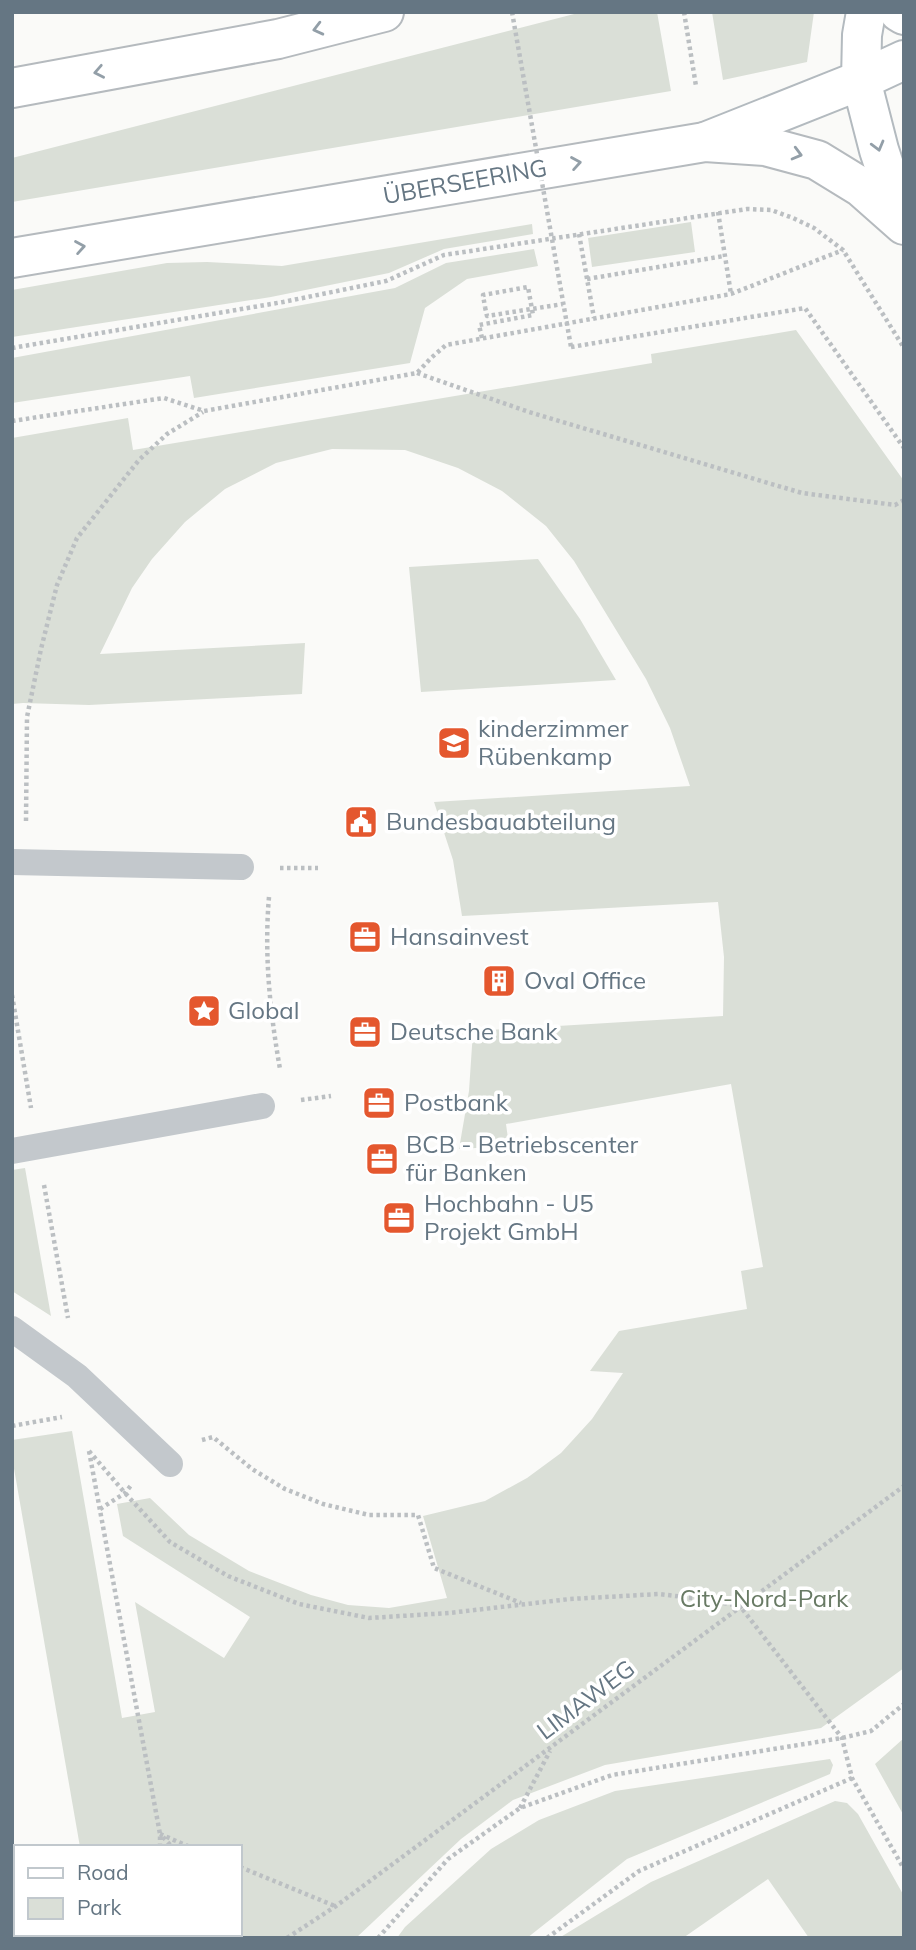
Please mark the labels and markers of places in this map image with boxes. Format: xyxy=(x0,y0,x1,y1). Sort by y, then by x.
place label: kinderzimmer Rübenkamp xyxy=(478,713,629,771)
school or university icon: kinderzimmer Rübenkamp xyxy=(435,724,473,762)
public building icon: Bundesbauabteilung xyxy=(342,803,380,841)
place label: Bundesbauabteilung xyxy=(386,806,616,836)
office icon: Hansainvest xyxy=(346,918,384,956)
place label: Hansainvest xyxy=(390,921,529,951)
building icon: Oval Office xyxy=(480,962,518,1000)
place label: Oval Office xyxy=(524,965,646,995)
place icon: Global xyxy=(185,992,223,1030)
place label: Global xyxy=(228,995,299,1025)
office icon: Deutsche Bank xyxy=(346,1013,384,1051)
place label: Deutsche Bank xyxy=(390,1016,558,1046)
office icon: Postbank xyxy=(360,1084,398,1122)
place label: Postbank xyxy=(404,1087,509,1117)
place label: BCB - Betriebscenter für Banken xyxy=(406,1129,639,1187)
office icon: BCB - Betriebscenter für Banken xyxy=(363,1140,401,1178)
place label: Hochbahn - U5 Projekt GmbH xyxy=(424,1188,594,1246)
office icon: Hochbahn - U5 Projekt GmbH xyxy=(380,1199,418,1237)

